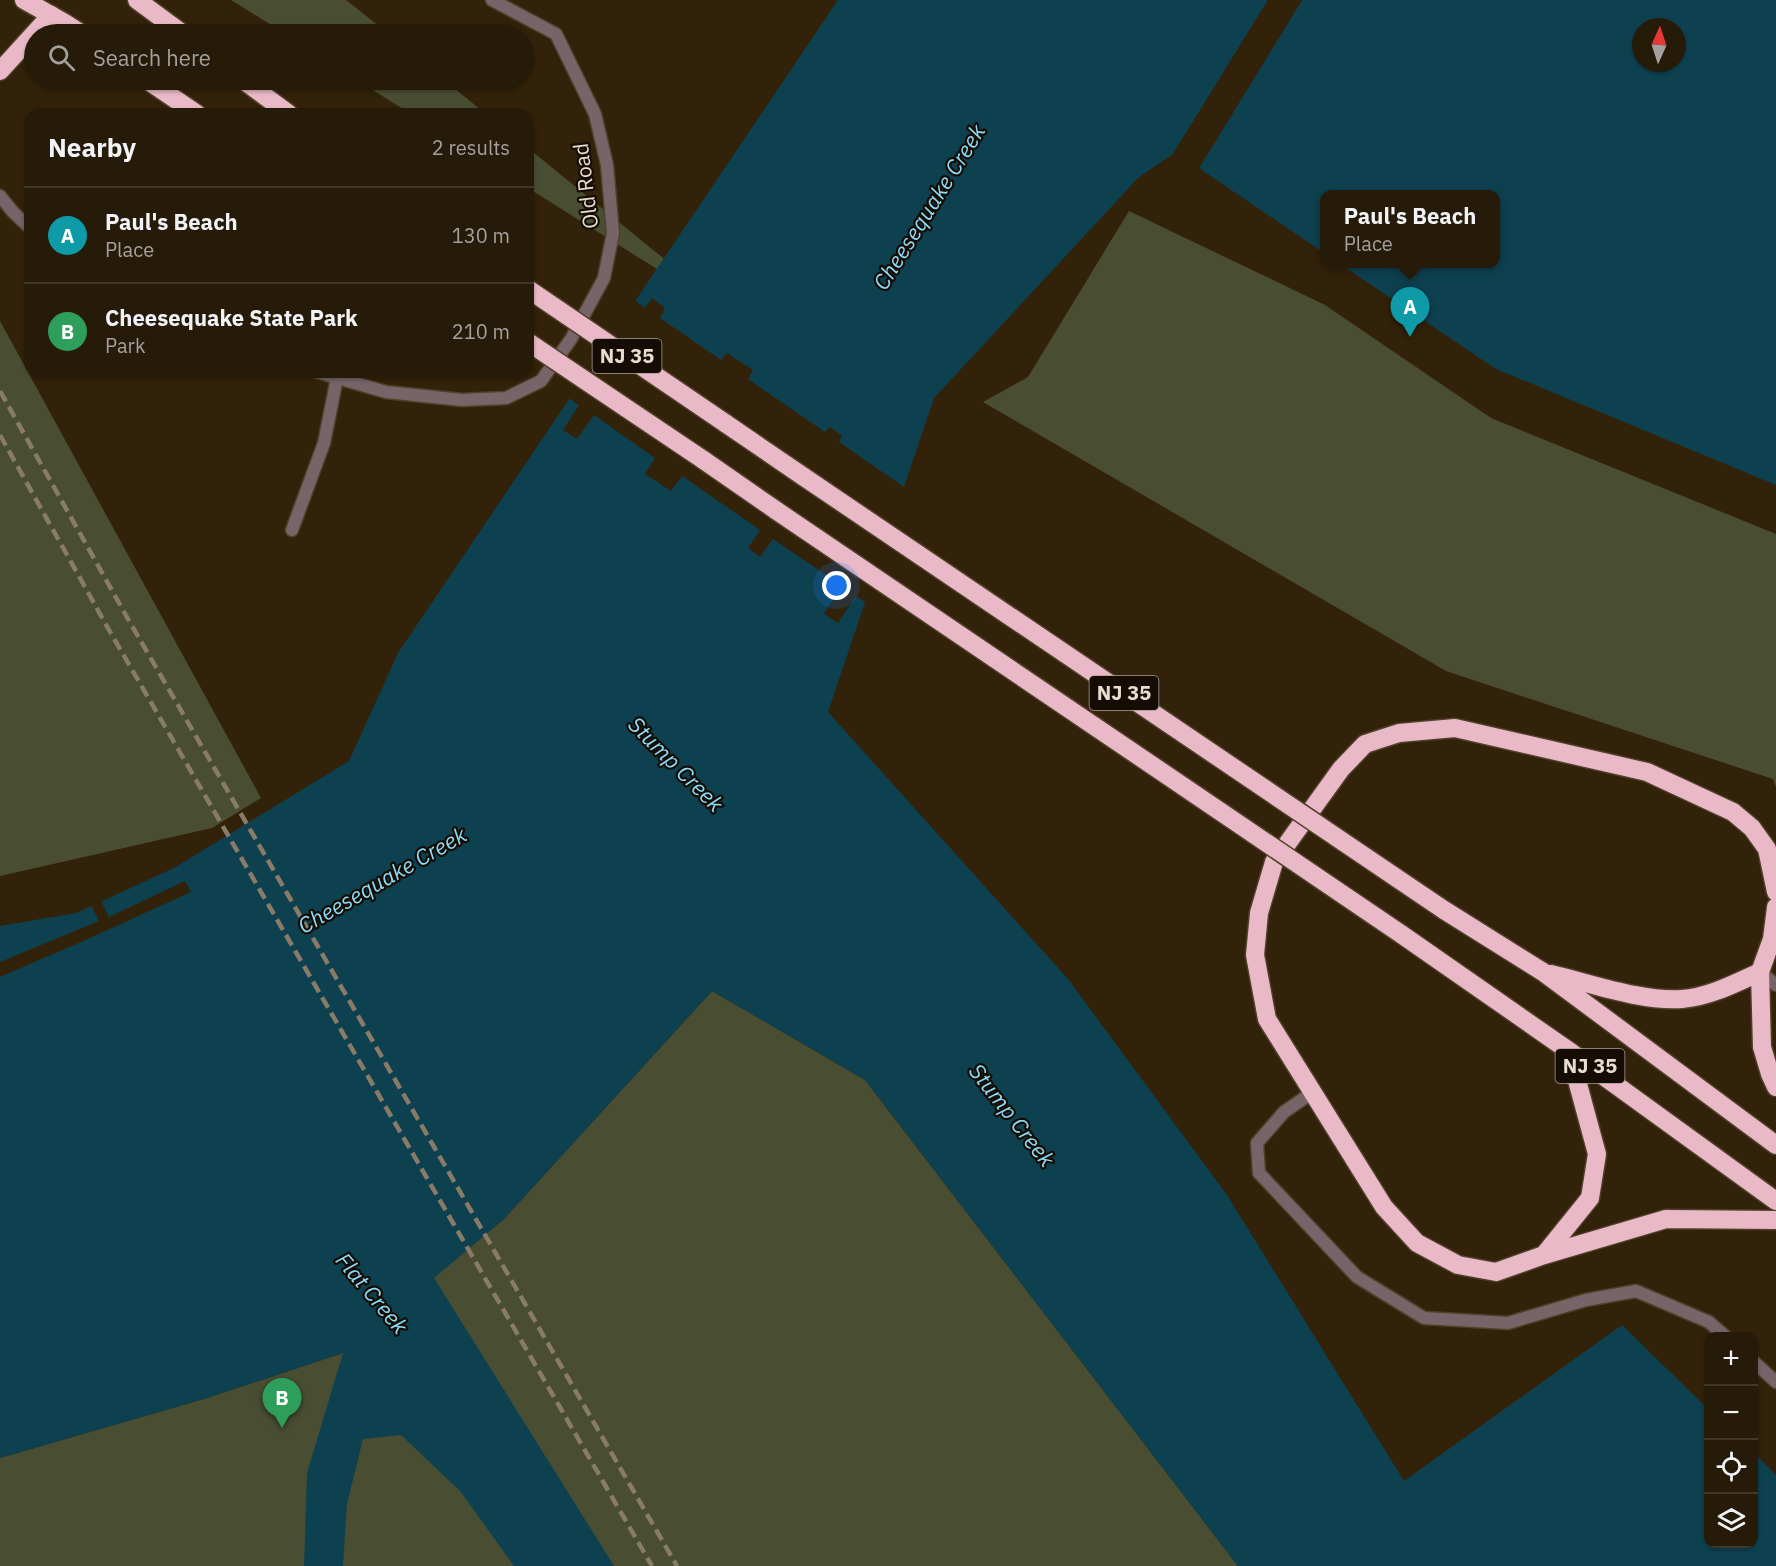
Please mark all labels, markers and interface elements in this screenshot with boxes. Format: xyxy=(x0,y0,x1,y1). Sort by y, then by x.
north arrow xyxy=(1632,18,1686,72)
search box xyxy=(24,24,534,90)
icon: search xyxy=(45,41,78,74)
text: Search here xyxy=(93,43,211,72)
water label: Cheesequake Creek xyxy=(866,118,992,295)
text: Nearby xyxy=(48,130,136,164)
text: 2 results xyxy=(432,134,510,161)
street label: Old Road xyxy=(566,142,604,231)
popup xyxy=(1320,190,1500,268)
text: Paul's Beach xyxy=(1344,201,1476,230)
text: Paul's Beach xyxy=(105,207,238,236)
text: A xyxy=(61,222,74,249)
text: 130 m xyxy=(452,222,510,249)
text: Place xyxy=(1344,230,1393,257)
text: Place xyxy=(105,236,154,263)
pin: A xyxy=(1390,288,1430,337)
text: Cheesequake State Park xyxy=(105,303,358,332)
text: B xyxy=(61,318,74,345)
text: 210 m xyxy=(452,318,510,345)
text: Park xyxy=(105,332,145,359)
road number: NJ 35 xyxy=(592,339,662,373)
your location xyxy=(822,571,851,600)
road number: NJ 35 xyxy=(1090,676,1158,710)
water label: Stump Creek xyxy=(622,710,731,818)
water label: Cheesequake Creek xyxy=(292,819,472,940)
road number: NJ 35 xyxy=(1556,1049,1624,1083)
water label: Stump Creek xyxy=(963,1057,1062,1173)
water label: Flat Creek xyxy=(330,1246,415,1340)
map controls xyxy=(1704,1332,1758,1548)
button: + xyxy=(1704,1332,1758,1386)
pin: B xyxy=(262,1378,302,1428)
button: − xyxy=(1704,1386,1758,1440)
button: locate xyxy=(1704,1440,1758,1494)
button: layers xyxy=(1704,1494,1758,1548)

